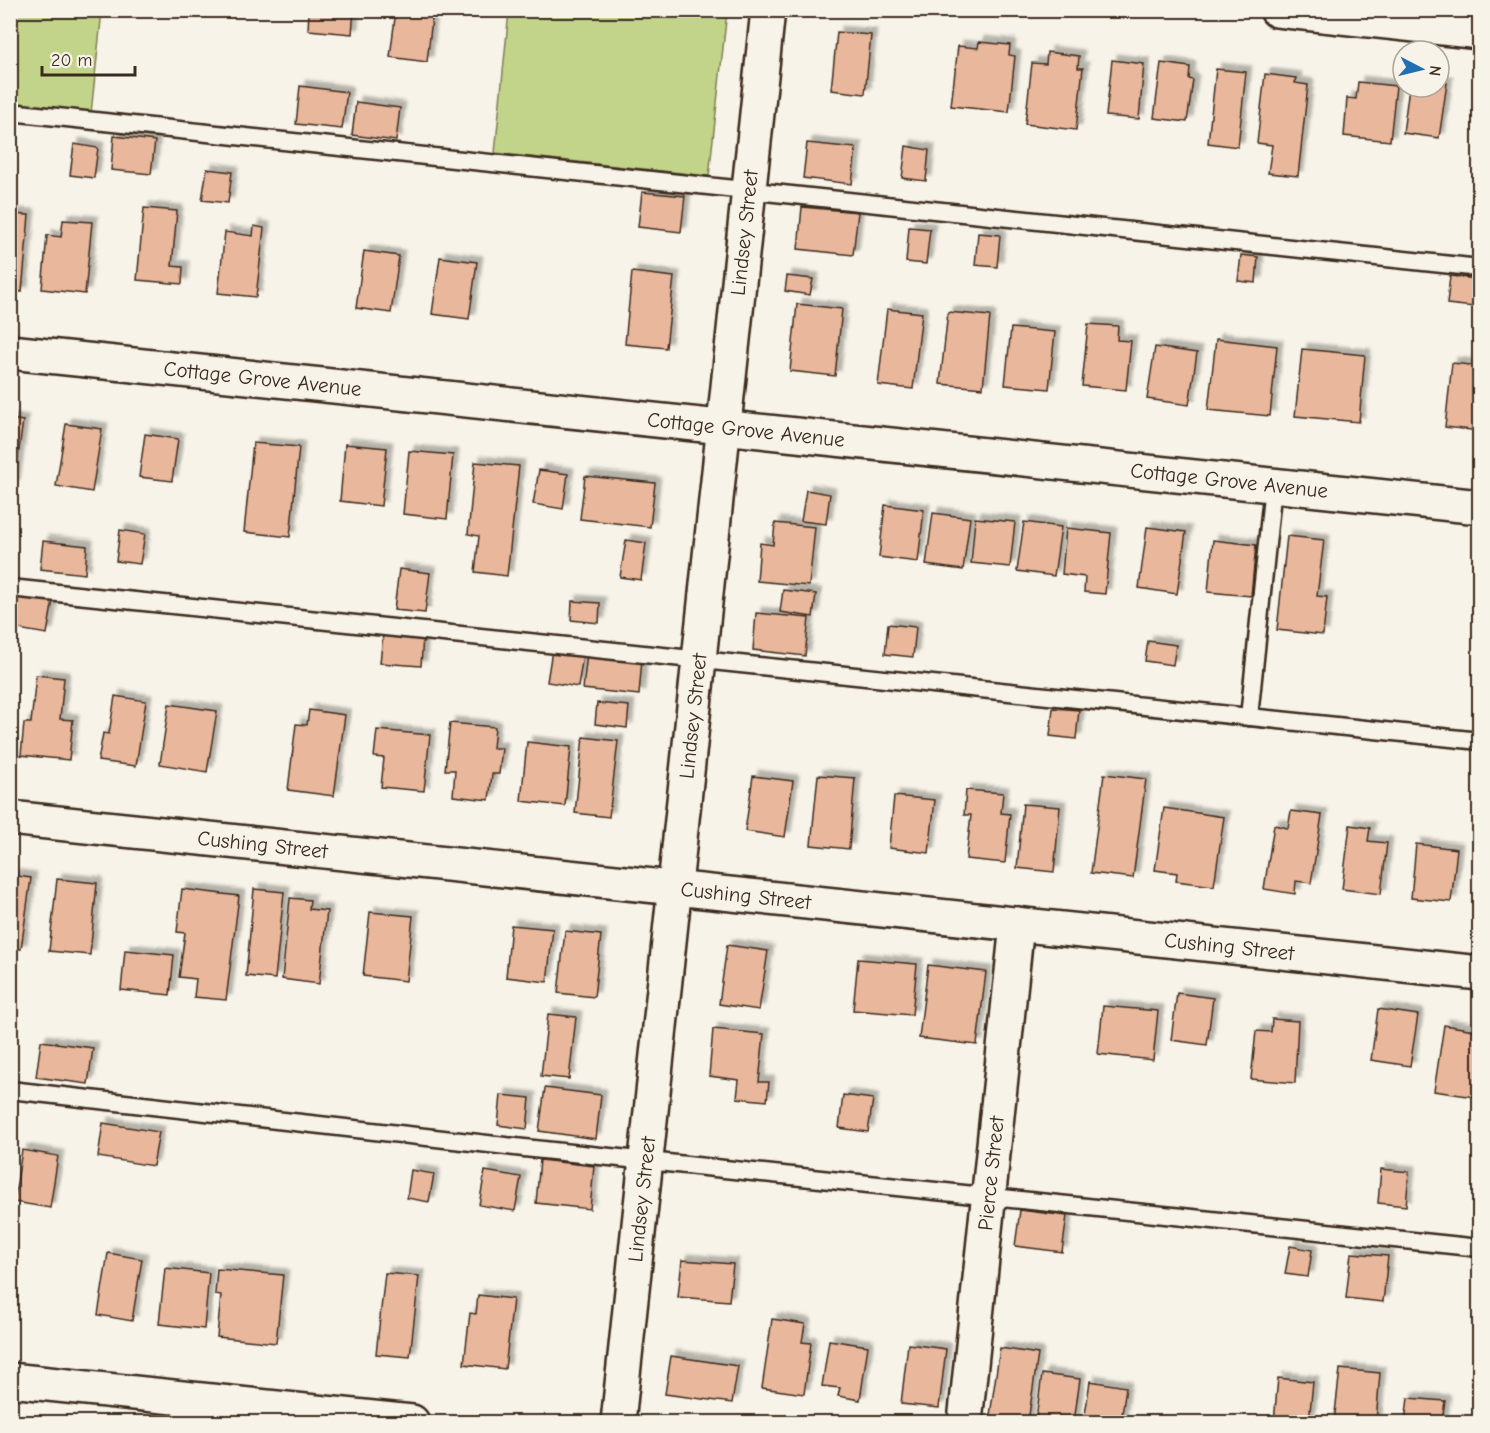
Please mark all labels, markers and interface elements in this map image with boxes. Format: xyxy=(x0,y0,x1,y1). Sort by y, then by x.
scale bar xyxy=(42,39,135,77)
north arrow xyxy=(1391,39,1451,99)
text: 20 m xyxy=(51,50,92,71)
text: N xyxy=(1425,64,1444,77)
street label: Lindsey Street xyxy=(726,168,763,297)
street label: Cottage Grove Avenue xyxy=(163,356,363,401)
street label: Cottage Grove Avenue xyxy=(646,407,846,452)
street label: Cottage Grove Avenue xyxy=(1129,458,1329,503)
street label: Lindsey Street xyxy=(674,651,712,780)
street label: Cushing Street xyxy=(196,826,330,864)
street label: Cushing Street xyxy=(680,877,813,914)
street label: Cushing Street xyxy=(1163,928,1297,965)
street label: Pierce Street xyxy=(973,1114,1009,1232)
street label: Lindsey Street xyxy=(623,1134,660,1263)

